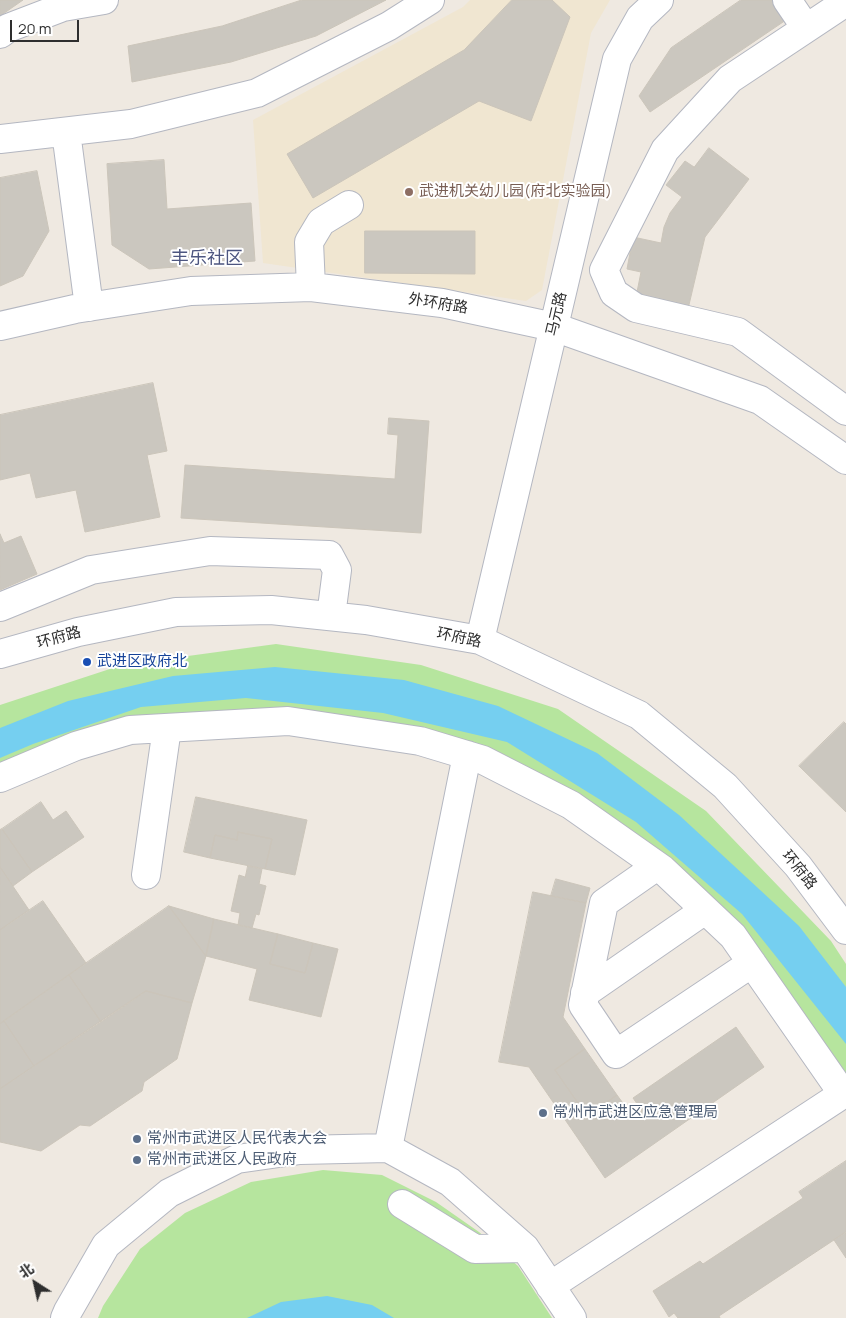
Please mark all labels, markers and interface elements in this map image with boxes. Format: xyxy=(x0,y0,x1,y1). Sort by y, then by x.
scale bar xyxy=(12,10,81,42)
text: 20 m xyxy=(18,18,51,39)
place label: 武进机关幼儿园(府北实验园) xyxy=(419,183,612,201)
marker: 武进机关幼儿园(府北实验园) xyxy=(403,186,415,198)
district label: 丰乐社区 xyxy=(171,248,243,270)
street label: 外环府路 xyxy=(407,290,469,318)
street label: 马元路 xyxy=(543,290,571,338)
street label: 环府路 xyxy=(35,623,83,653)
street label: 环府路 xyxy=(435,625,483,651)
place label: 武进区政府北 xyxy=(97,653,187,671)
marker: 武进区政府北 xyxy=(81,656,93,668)
street label: 环府路 xyxy=(778,847,820,893)
place label: 常州市武进区应急管理局 xyxy=(553,1104,718,1122)
marker: 常州市武进区应急管理局 xyxy=(537,1107,549,1119)
place label: 常州市武进区人民代表大会 xyxy=(147,1130,327,1148)
marker: 常州市武进区人民代表大会 xyxy=(131,1133,143,1145)
place label: 常州市武进区人民政府 xyxy=(147,1151,297,1169)
marker: 常州市武进区人民政府 xyxy=(131,1154,143,1166)
north arrow xyxy=(10,1258,60,1308)
text: 北 xyxy=(15,1259,37,1282)

